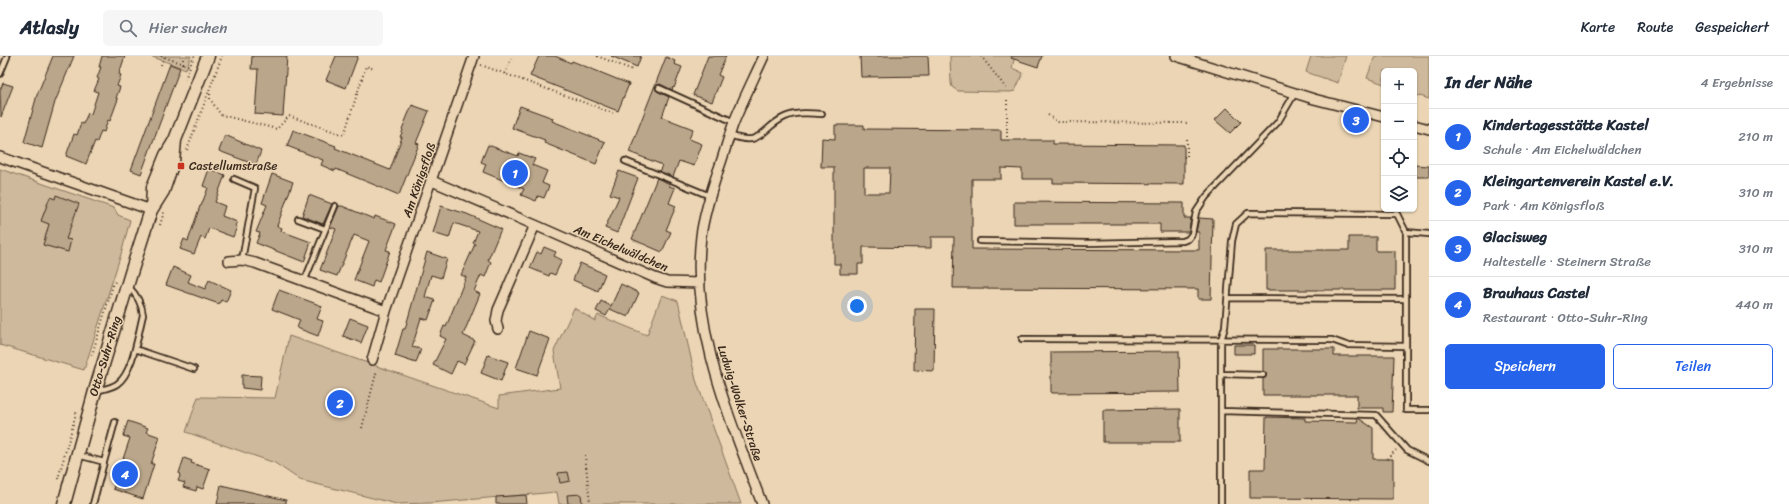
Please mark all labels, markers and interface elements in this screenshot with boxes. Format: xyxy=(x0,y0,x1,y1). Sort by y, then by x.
search box xyxy=(103,10,383,46)
text: Atlasly xyxy=(20,11,79,44)
text: Hier suchen xyxy=(149,15,227,41)
text: Karte xyxy=(1581,15,1615,40)
text: Route xyxy=(1637,15,1673,40)
text: Gespeichert xyxy=(1695,15,1769,40)
icon: search xyxy=(117,17,139,39)
text: In der Nähe xyxy=(1445,67,1532,97)
map controls xyxy=(1381,68,1417,212)
button: + xyxy=(1381,68,1417,104)
text: 4 Ergebnisse xyxy=(1701,71,1773,94)
button: − xyxy=(1381,104,1417,140)
pin: 3 xyxy=(1343,105,1369,135)
text: Kindertagesstätte Kastel xyxy=(1483,112,1649,138)
text: 1 xyxy=(1455,125,1461,148)
text: 210 m xyxy=(1738,125,1773,148)
text: Schule · Am Eichelwäldchen xyxy=(1483,138,1642,161)
street label: Am Königsfloß xyxy=(396,140,442,221)
button: locate xyxy=(1381,140,1417,176)
place label: Castellumstraße xyxy=(189,155,278,177)
pin: 1 xyxy=(502,158,528,188)
marker: Castellumstraße xyxy=(176,161,186,171)
text: Kleingartenverein Kastel e.V. xyxy=(1483,168,1674,194)
button: layers xyxy=(1381,176,1417,212)
text: 2 xyxy=(1454,181,1462,204)
text: 310 m xyxy=(1739,181,1773,204)
text: Park · Am Königsfloß xyxy=(1483,194,1604,217)
street label: Am Eichelwäldchen xyxy=(569,218,672,278)
text: Glacisweg xyxy=(1483,224,1547,250)
text: 3 xyxy=(1454,237,1462,260)
text: 310 m xyxy=(1739,237,1773,260)
text: Haltestelle · Steinern Straße xyxy=(1483,250,1651,273)
text: Brauhaus Castel xyxy=(1483,280,1590,306)
text: 4 xyxy=(1454,293,1462,316)
text: 440 m xyxy=(1735,293,1773,316)
your location xyxy=(847,296,867,316)
text: Restaurant · Otto-Suhr-Ring xyxy=(1483,306,1648,329)
street label: Otto-Suhr-Ring xyxy=(82,313,128,399)
street label: Ludwig-Wolker-Straße xyxy=(711,342,769,464)
button: Speichern xyxy=(1445,344,1605,389)
button: Teilen xyxy=(1613,344,1773,389)
pin: 2 xyxy=(327,388,353,418)
pin: 4 xyxy=(112,459,138,489)

